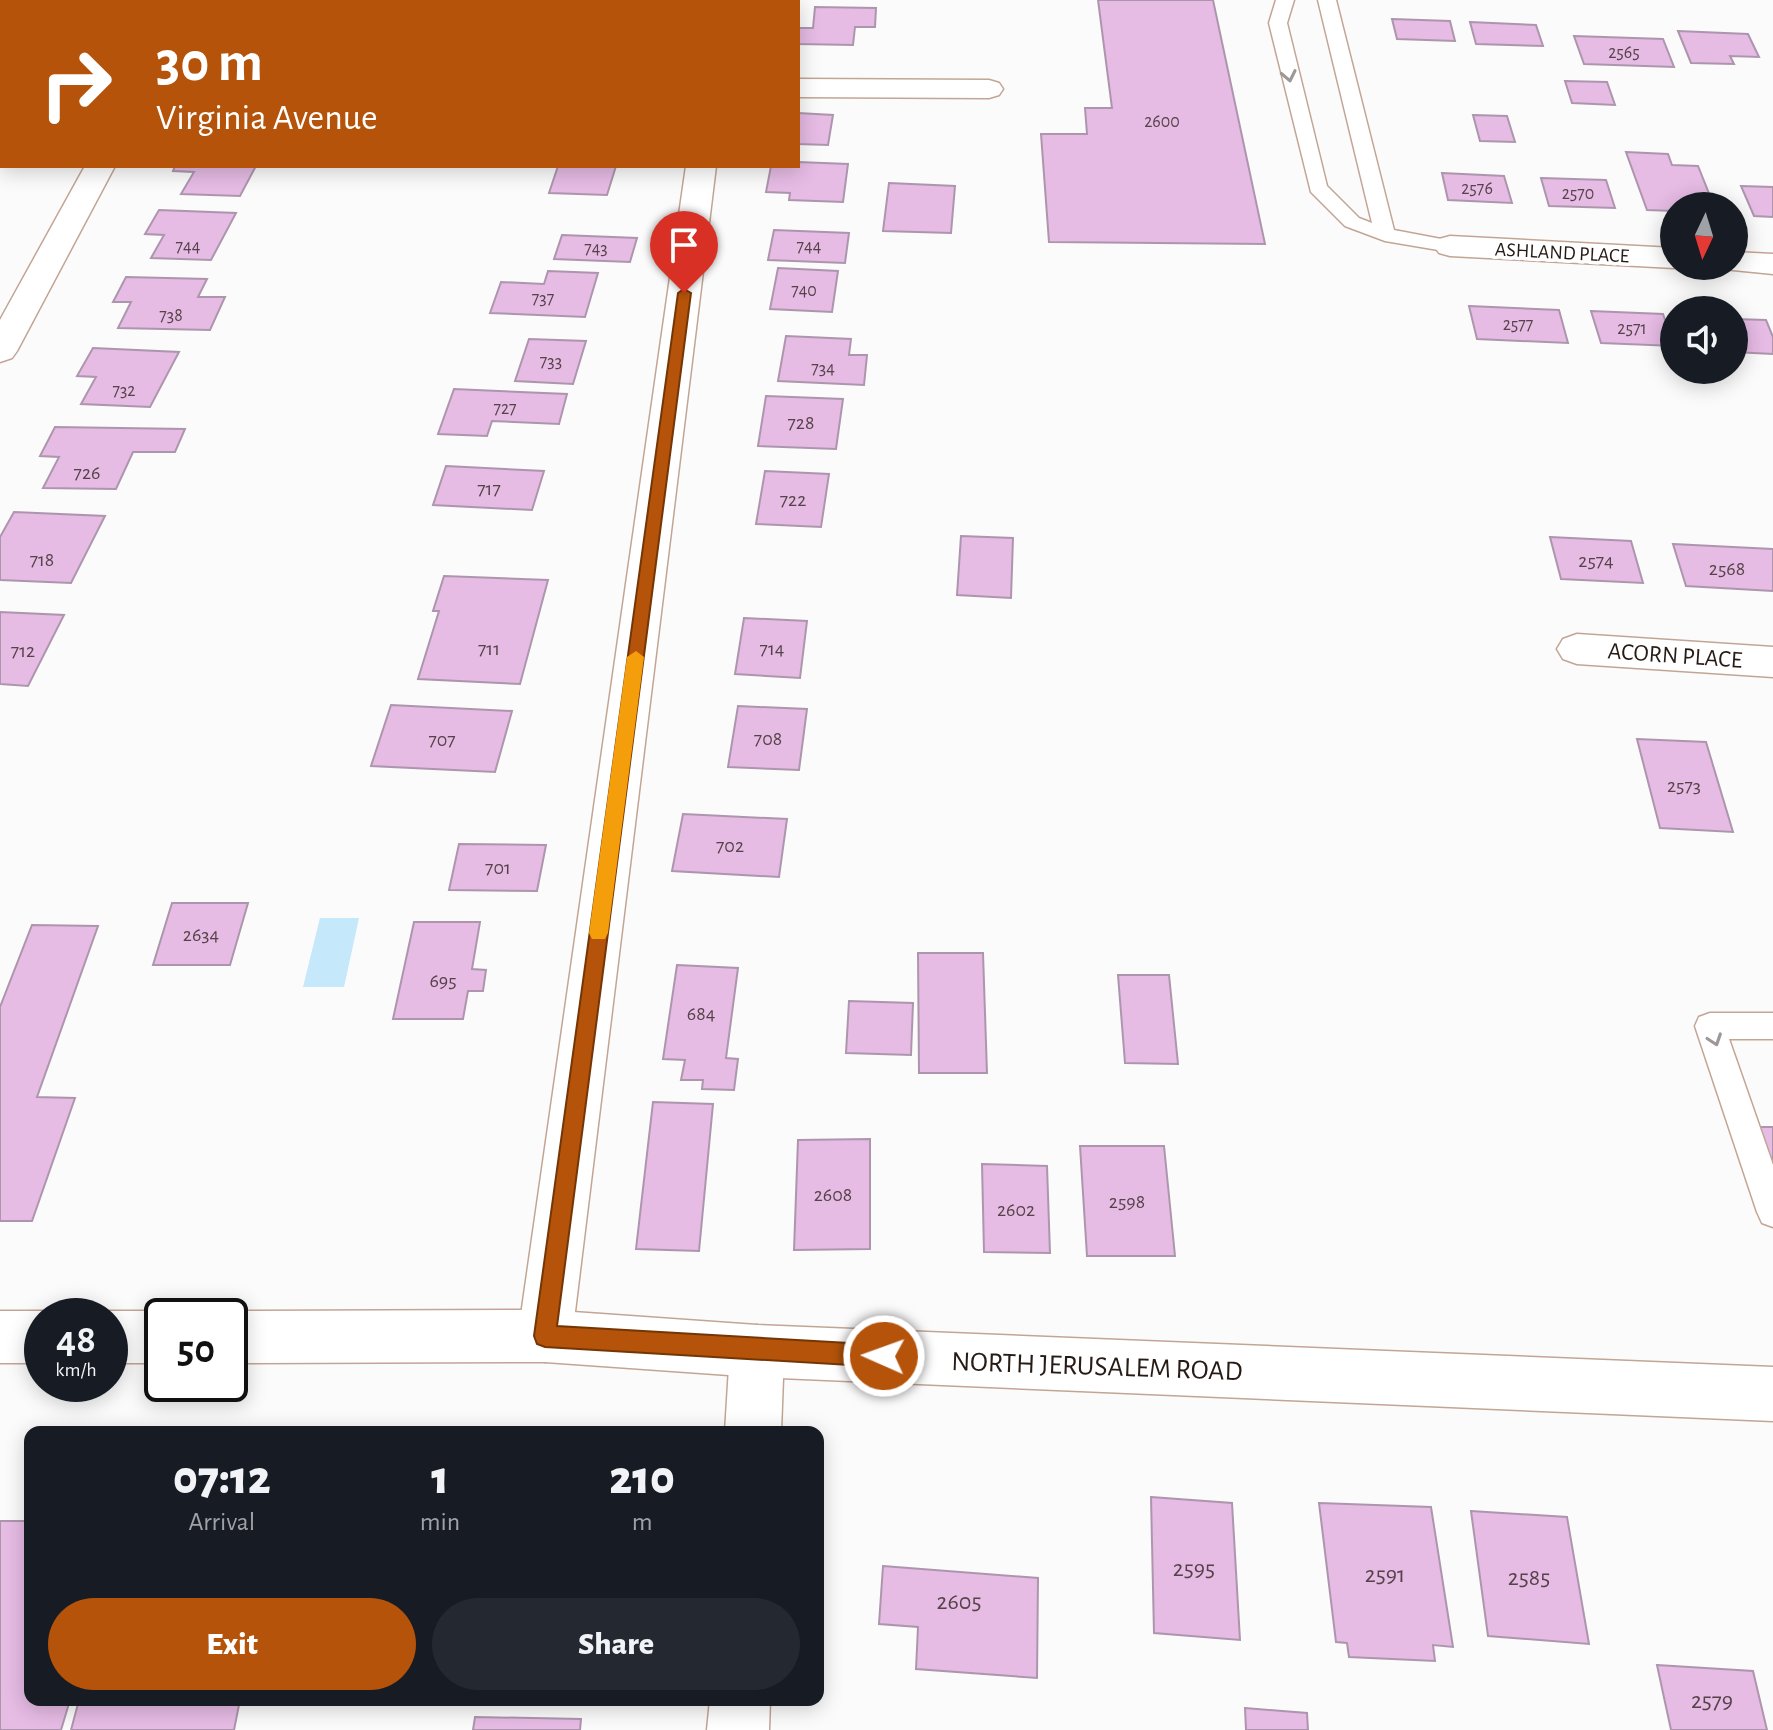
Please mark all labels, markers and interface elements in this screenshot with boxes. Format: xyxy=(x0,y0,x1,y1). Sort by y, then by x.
icon: right xyxy=(24,32,128,136)
text: 30 m xyxy=(156,35,263,91)
house number: 2565 xyxy=(1608,44,1640,62)
one-way arrow xyxy=(1280,68,1297,82)
text: Virginia Avenue xyxy=(156,100,378,136)
house number: 2600 xyxy=(1144,113,1180,131)
house number: 2576 xyxy=(1461,180,1493,198)
house number: 2570 xyxy=(1562,185,1594,203)
north arrow xyxy=(1660,192,1748,280)
map controls xyxy=(1660,192,1748,384)
pin xyxy=(650,211,718,293)
icon: arrive xyxy=(662,223,706,267)
house number: 744 xyxy=(176,238,201,256)
house number: 744 xyxy=(797,238,822,256)
street label: ASHLAND PLACE xyxy=(1494,239,1630,267)
house number: 743 xyxy=(584,240,608,258)
house number: 740 xyxy=(791,282,817,300)
house number: 737 xyxy=(532,290,554,308)
button: sound xyxy=(1660,296,1748,384)
house number: 738 xyxy=(159,307,183,325)
house number: 2577 xyxy=(1503,316,1533,334)
house number: 2571 xyxy=(1617,320,1647,338)
house number: 733 xyxy=(540,353,562,371)
house number: 734 xyxy=(811,360,835,378)
house number: 732 xyxy=(112,382,136,400)
house number: 727 xyxy=(493,400,517,418)
house number: 728 xyxy=(788,413,814,433)
house number: 726 xyxy=(74,463,100,483)
house number: 717 xyxy=(477,479,501,499)
house number: 722 xyxy=(780,490,806,510)
house number: 718 xyxy=(30,550,54,570)
house number: 2574 xyxy=(1578,551,1614,571)
house number: 2568 xyxy=(1709,559,1745,579)
house number: 711 xyxy=(478,639,500,659)
house number: 714 xyxy=(760,639,784,659)
street label: ACORN PLACE xyxy=(1607,639,1744,673)
house number: 712 xyxy=(11,641,35,661)
house number: 708 xyxy=(754,729,782,749)
house number: 707 xyxy=(428,730,456,750)
house number: 2573 xyxy=(1667,776,1701,796)
house number: 702 xyxy=(716,836,744,856)
house number: 701 xyxy=(485,858,511,878)
house number: 2634 xyxy=(183,925,219,945)
house number: 695 xyxy=(429,971,457,991)
house number: 684 xyxy=(687,1004,715,1024)
one-way arrow xyxy=(1705,1032,1721,1046)
house number: 2608 xyxy=(814,1185,852,1205)
house number: 2598 xyxy=(1109,1192,1145,1212)
house number: 2602 xyxy=(997,1200,1035,1220)
speed limit sign: 50 xyxy=(144,1298,248,1402)
position arrow xyxy=(842,1314,926,1398)
text: 48 xyxy=(56,1320,96,1360)
street label: NORTH JERUSALEM ROAD xyxy=(951,1348,1243,1386)
text: km/h xyxy=(55,1360,97,1380)
text: 07:12 xyxy=(173,1455,271,1503)
text: 1 xyxy=(431,1455,449,1503)
text: 210 xyxy=(609,1455,675,1503)
text: Arrival xyxy=(188,1509,255,1535)
text: min xyxy=(420,1509,460,1535)
text: m xyxy=(632,1509,653,1535)
house number: 2595 xyxy=(1173,1557,1215,1581)
house number: 2591 xyxy=(1365,1563,1405,1587)
house number: 2585 xyxy=(1508,1566,1550,1590)
house number: 2605 xyxy=(937,1590,981,1614)
button: Exit xyxy=(48,1598,416,1690)
button: Share xyxy=(432,1598,800,1690)
house number: 2579 xyxy=(1691,1689,1733,1713)

